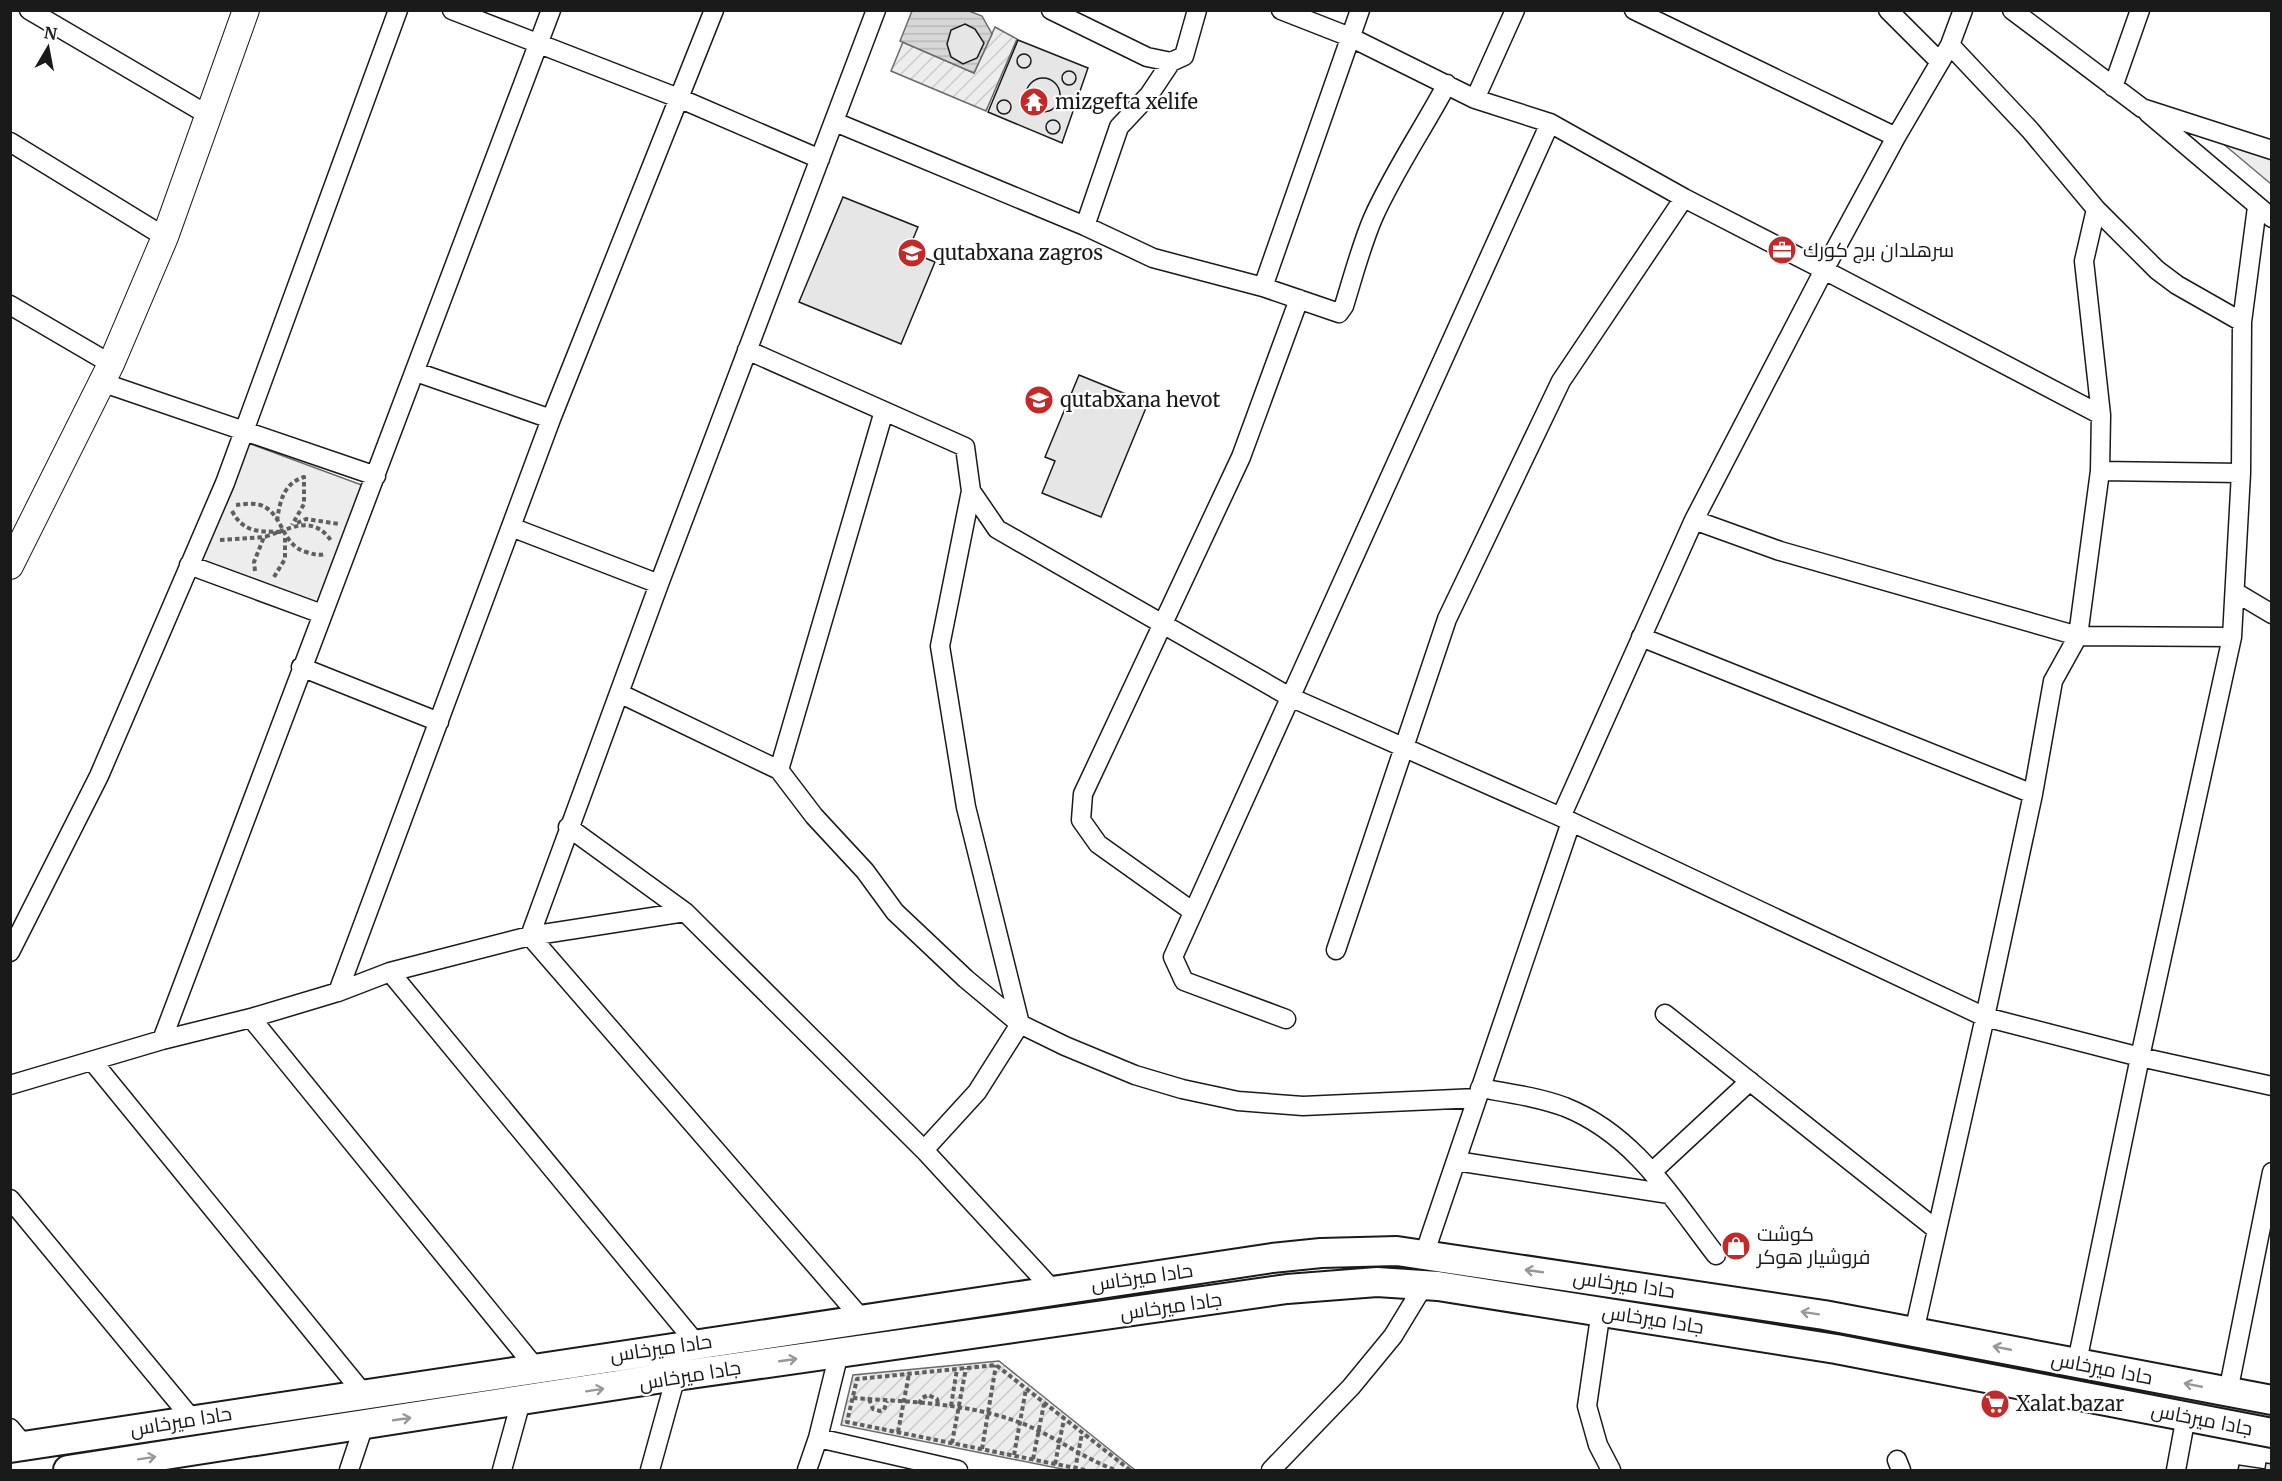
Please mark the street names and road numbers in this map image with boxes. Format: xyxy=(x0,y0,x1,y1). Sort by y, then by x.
street label: حادا ميرخاس xyxy=(1089,1257,1195,1297)
street label: حادا ميرخاس xyxy=(1571,1264,1677,1304)
street label: جادا ميرخاس xyxy=(1118,1286,1224,1326)
street label: جادا ميرخاس xyxy=(1600,1298,1706,1340)
street label: حادا ميرخاس xyxy=(608,1328,714,1368)
street label: حادا ميرخاس xyxy=(2049,1345,2155,1391)
street label: جادا ميرخاس xyxy=(637,1354,743,1396)
street label: جادا ميرخاس xyxy=(2149,1396,2255,1442)
street label: حادا ميرخاس xyxy=(128,1400,234,1442)

